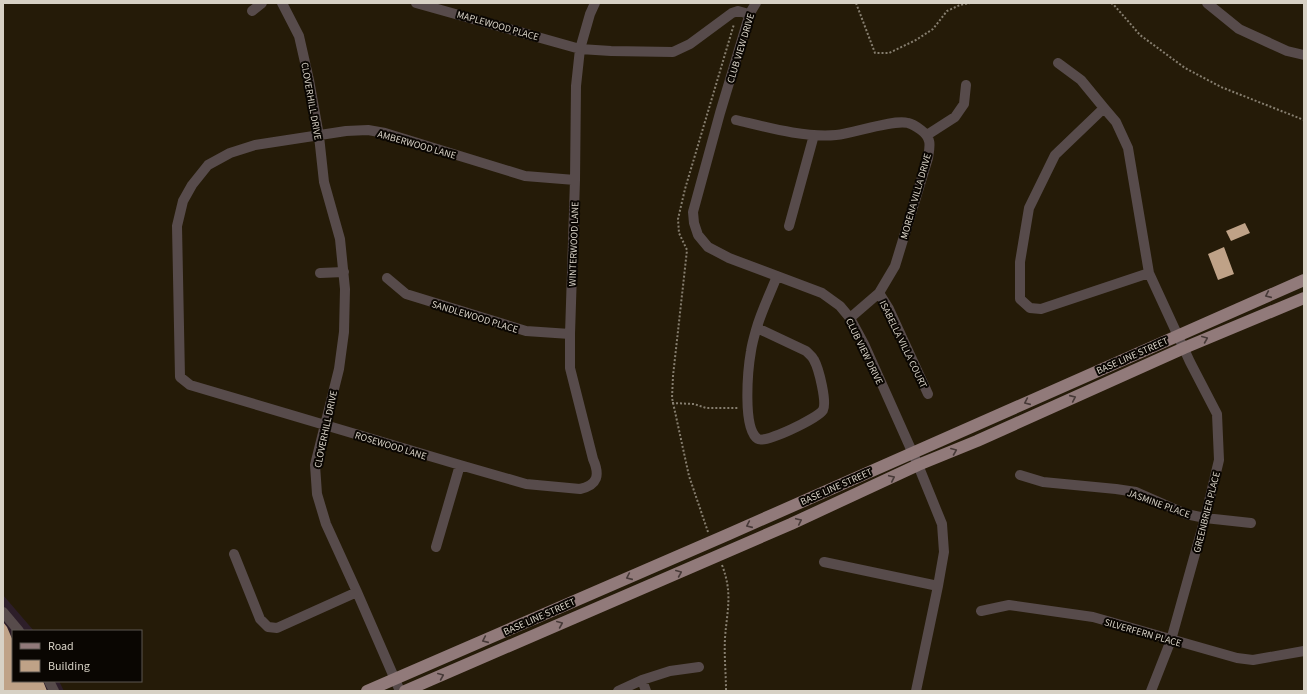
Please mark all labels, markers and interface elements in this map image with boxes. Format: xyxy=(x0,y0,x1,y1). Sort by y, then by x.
street label: MAPLEWOOD PLACE xyxy=(455,8,540,44)
street label: CLUB VIEW DRIVE xyxy=(724,12,758,85)
street label: CLOVERHILL DRIVE xyxy=(297,61,325,141)
street label: AMBERWOOD LANE xyxy=(376,127,458,163)
street label: MORENA VILLA DRIVE xyxy=(897,152,935,241)
street label: WINTERWOOD LANE xyxy=(566,201,582,287)
one-way arrow xyxy=(1265,290,1273,298)
street label: SANDLEWOOD PLACE xyxy=(430,297,520,337)
street label: ISABELLA VILLA COURT xyxy=(876,298,931,391)
street label: CLUB VIEW DRIVE xyxy=(842,316,886,387)
street label: BASE LINE STREET xyxy=(1094,334,1171,378)
one-way arrow xyxy=(1201,336,1208,344)
street label: CLOVERHILL DRIVE xyxy=(311,389,341,469)
one-way arrow xyxy=(1069,395,1077,403)
one-way arrow xyxy=(1024,397,1031,405)
street label: ROSEWOOD LANE xyxy=(353,428,428,464)
one-way arrow xyxy=(951,447,958,455)
street label: BASE LINE STREET xyxy=(798,465,875,509)
street label: GREENBRIER PLACE xyxy=(1190,470,1224,554)
one-way arrow xyxy=(888,475,895,483)
street label: JASMINE PLACE xyxy=(1125,486,1192,522)
one-way arrow xyxy=(794,518,802,526)
one-way arrow xyxy=(745,520,753,528)
one-way arrow xyxy=(675,570,683,578)
one-way arrow xyxy=(626,572,633,580)
street label: BASE LINE STREET xyxy=(501,595,578,639)
street label: SILVERFERN PLACE xyxy=(1103,615,1183,651)
one-way arrow xyxy=(556,621,563,629)
legend xyxy=(12,630,142,682)
one-way arrow xyxy=(481,635,488,643)
text: Road xyxy=(48,638,74,655)
text: Building xyxy=(48,658,90,675)
one-way arrow xyxy=(437,672,444,680)

